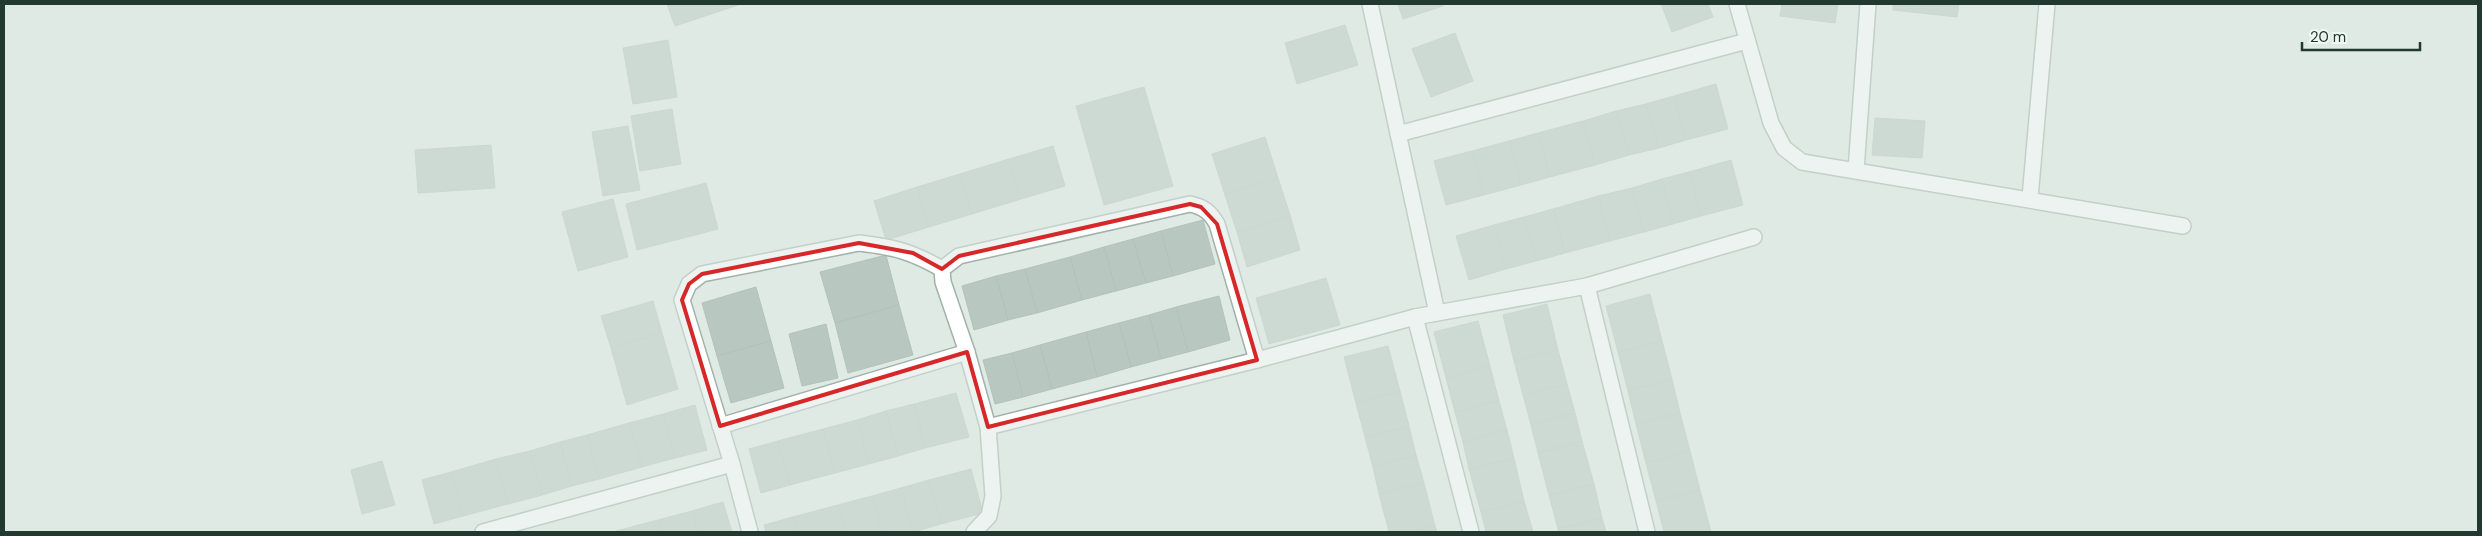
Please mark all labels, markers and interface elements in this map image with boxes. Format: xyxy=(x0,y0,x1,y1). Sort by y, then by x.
scale bar xyxy=(2302,20,2420,52)
text: 20 m xyxy=(2310,27,2346,47)

